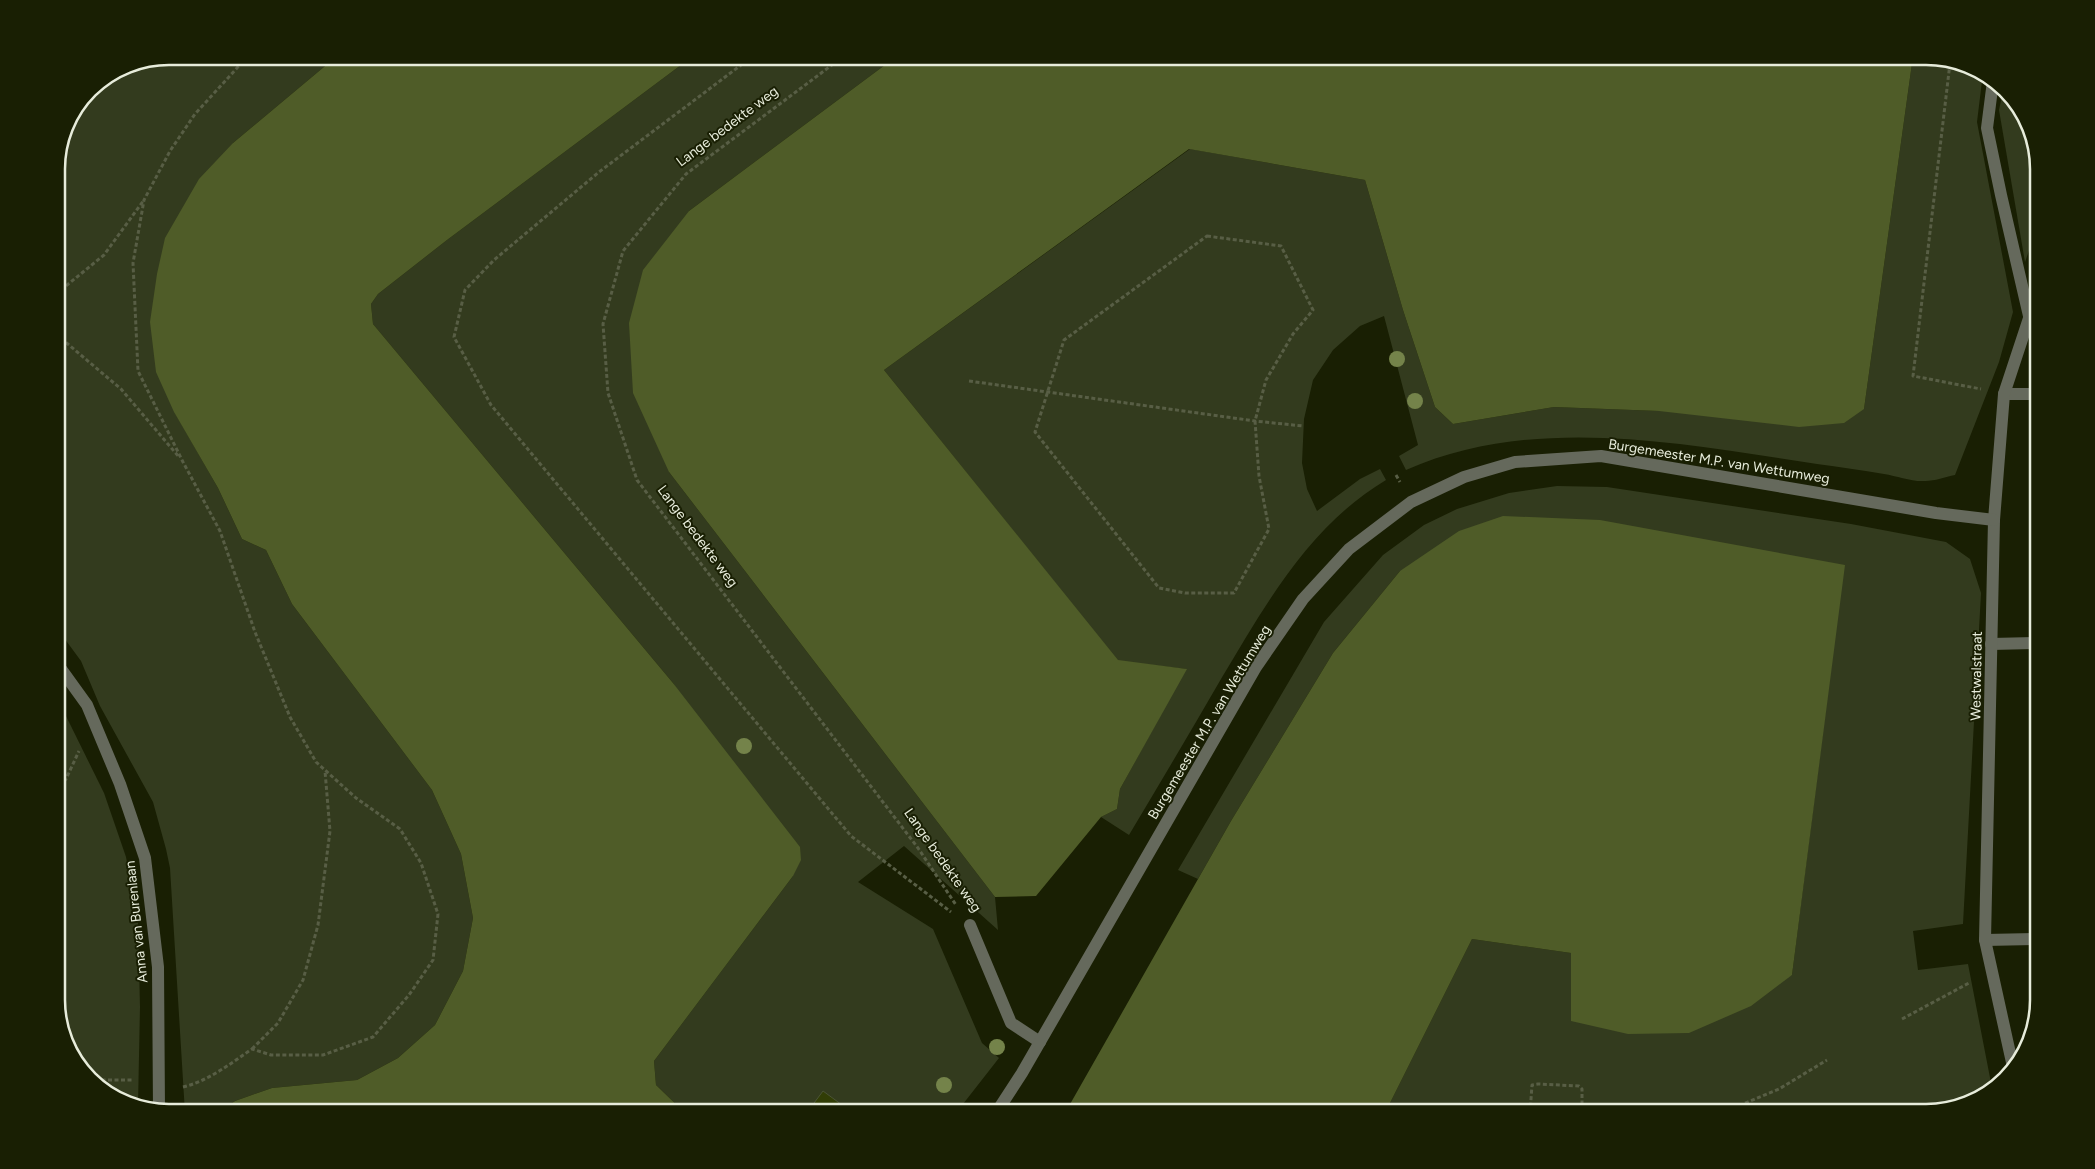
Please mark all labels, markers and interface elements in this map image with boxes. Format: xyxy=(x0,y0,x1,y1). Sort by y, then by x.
street label: Lange bedekte weg xyxy=(673,83,782,170)
street label: Burgemeester M.P. van Wettumweg xyxy=(1607,436,1831,487)
street label: Lange bedekte weg xyxy=(654,482,741,591)
street label: Burgemeester M.P. van Wettumweg xyxy=(1144,622,1274,823)
street label: Westwalstraat xyxy=(1967,631,1986,721)
street label: Lange bedekte weg xyxy=(900,805,985,916)
street label: Anna van Burenlaan xyxy=(122,860,151,984)

